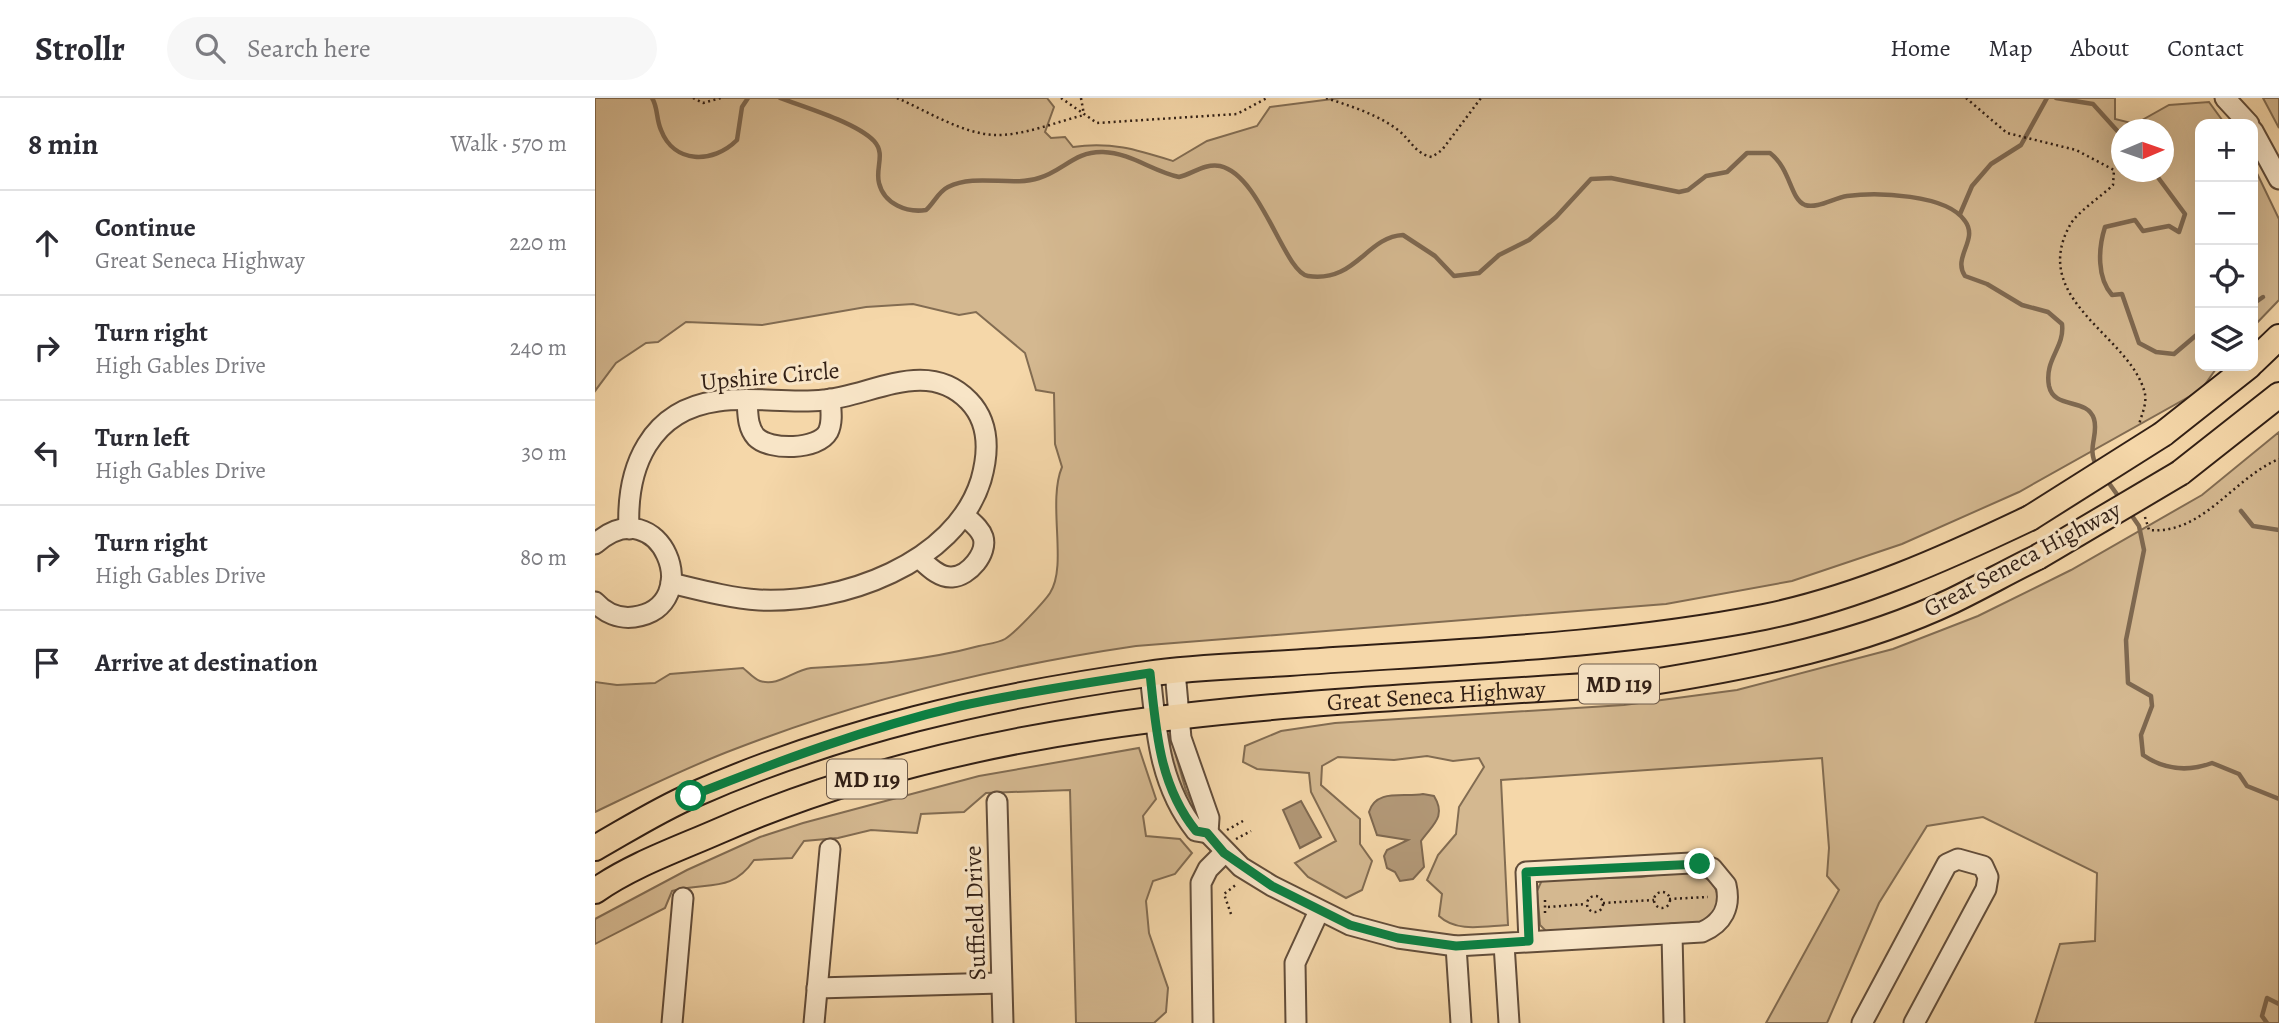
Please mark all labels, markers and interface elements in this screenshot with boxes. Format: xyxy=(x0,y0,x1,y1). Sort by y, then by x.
search box xyxy=(167,17,657,80)
text: Strollr xyxy=(35,26,125,71)
icon: search xyxy=(191,29,229,67)
text: Search here xyxy=(247,31,371,66)
text: Home xyxy=(1890,32,1951,64)
text: Map xyxy=(1989,32,2033,64)
text: About xyxy=(2071,32,2129,64)
text: Contact xyxy=(2167,32,2244,64)
north arrow xyxy=(2111,119,2174,182)
map controls xyxy=(2195,119,2258,371)
button: + xyxy=(2195,119,2258,182)
text: 8 min xyxy=(28,124,98,164)
text: Walk · 570 m xyxy=(450,128,567,159)
button: − xyxy=(2195,182,2258,245)
text: Continue xyxy=(95,210,196,245)
icon: ahead xyxy=(28,224,66,262)
text: 220 m xyxy=(509,227,567,258)
text: Great Seneca Highway xyxy=(95,245,305,276)
button: locate xyxy=(2195,245,2258,308)
button: layers xyxy=(2195,308,2258,371)
text: Turn right xyxy=(95,315,208,350)
icon: right xyxy=(28,329,66,367)
text: 240 m xyxy=(510,332,567,363)
text: High Gables Drive xyxy=(95,350,266,381)
street label: Upshire Circle xyxy=(699,354,841,398)
text: Turn left xyxy=(95,420,190,455)
icon: left xyxy=(28,434,66,472)
text: 30 m xyxy=(521,437,567,468)
text: High Gables Drive xyxy=(95,455,266,486)
street label: Great Seneca Highway xyxy=(1918,493,2126,624)
text: Turn right xyxy=(95,525,208,560)
icon: right xyxy=(28,539,66,577)
text: 80 m xyxy=(520,542,567,573)
text: High Gables Drive xyxy=(95,560,266,591)
icon: arrive xyxy=(28,644,66,682)
text: Arrive at destination xyxy=(95,645,318,680)
road number: MD 119 xyxy=(1579,664,1659,704)
street label: Great Seneca Highway xyxy=(1326,673,1547,719)
road number: MD 119 xyxy=(827,760,907,799)
route start xyxy=(675,780,706,811)
street label: Suffield Drive xyxy=(957,845,993,981)
route end xyxy=(1684,848,1715,879)

